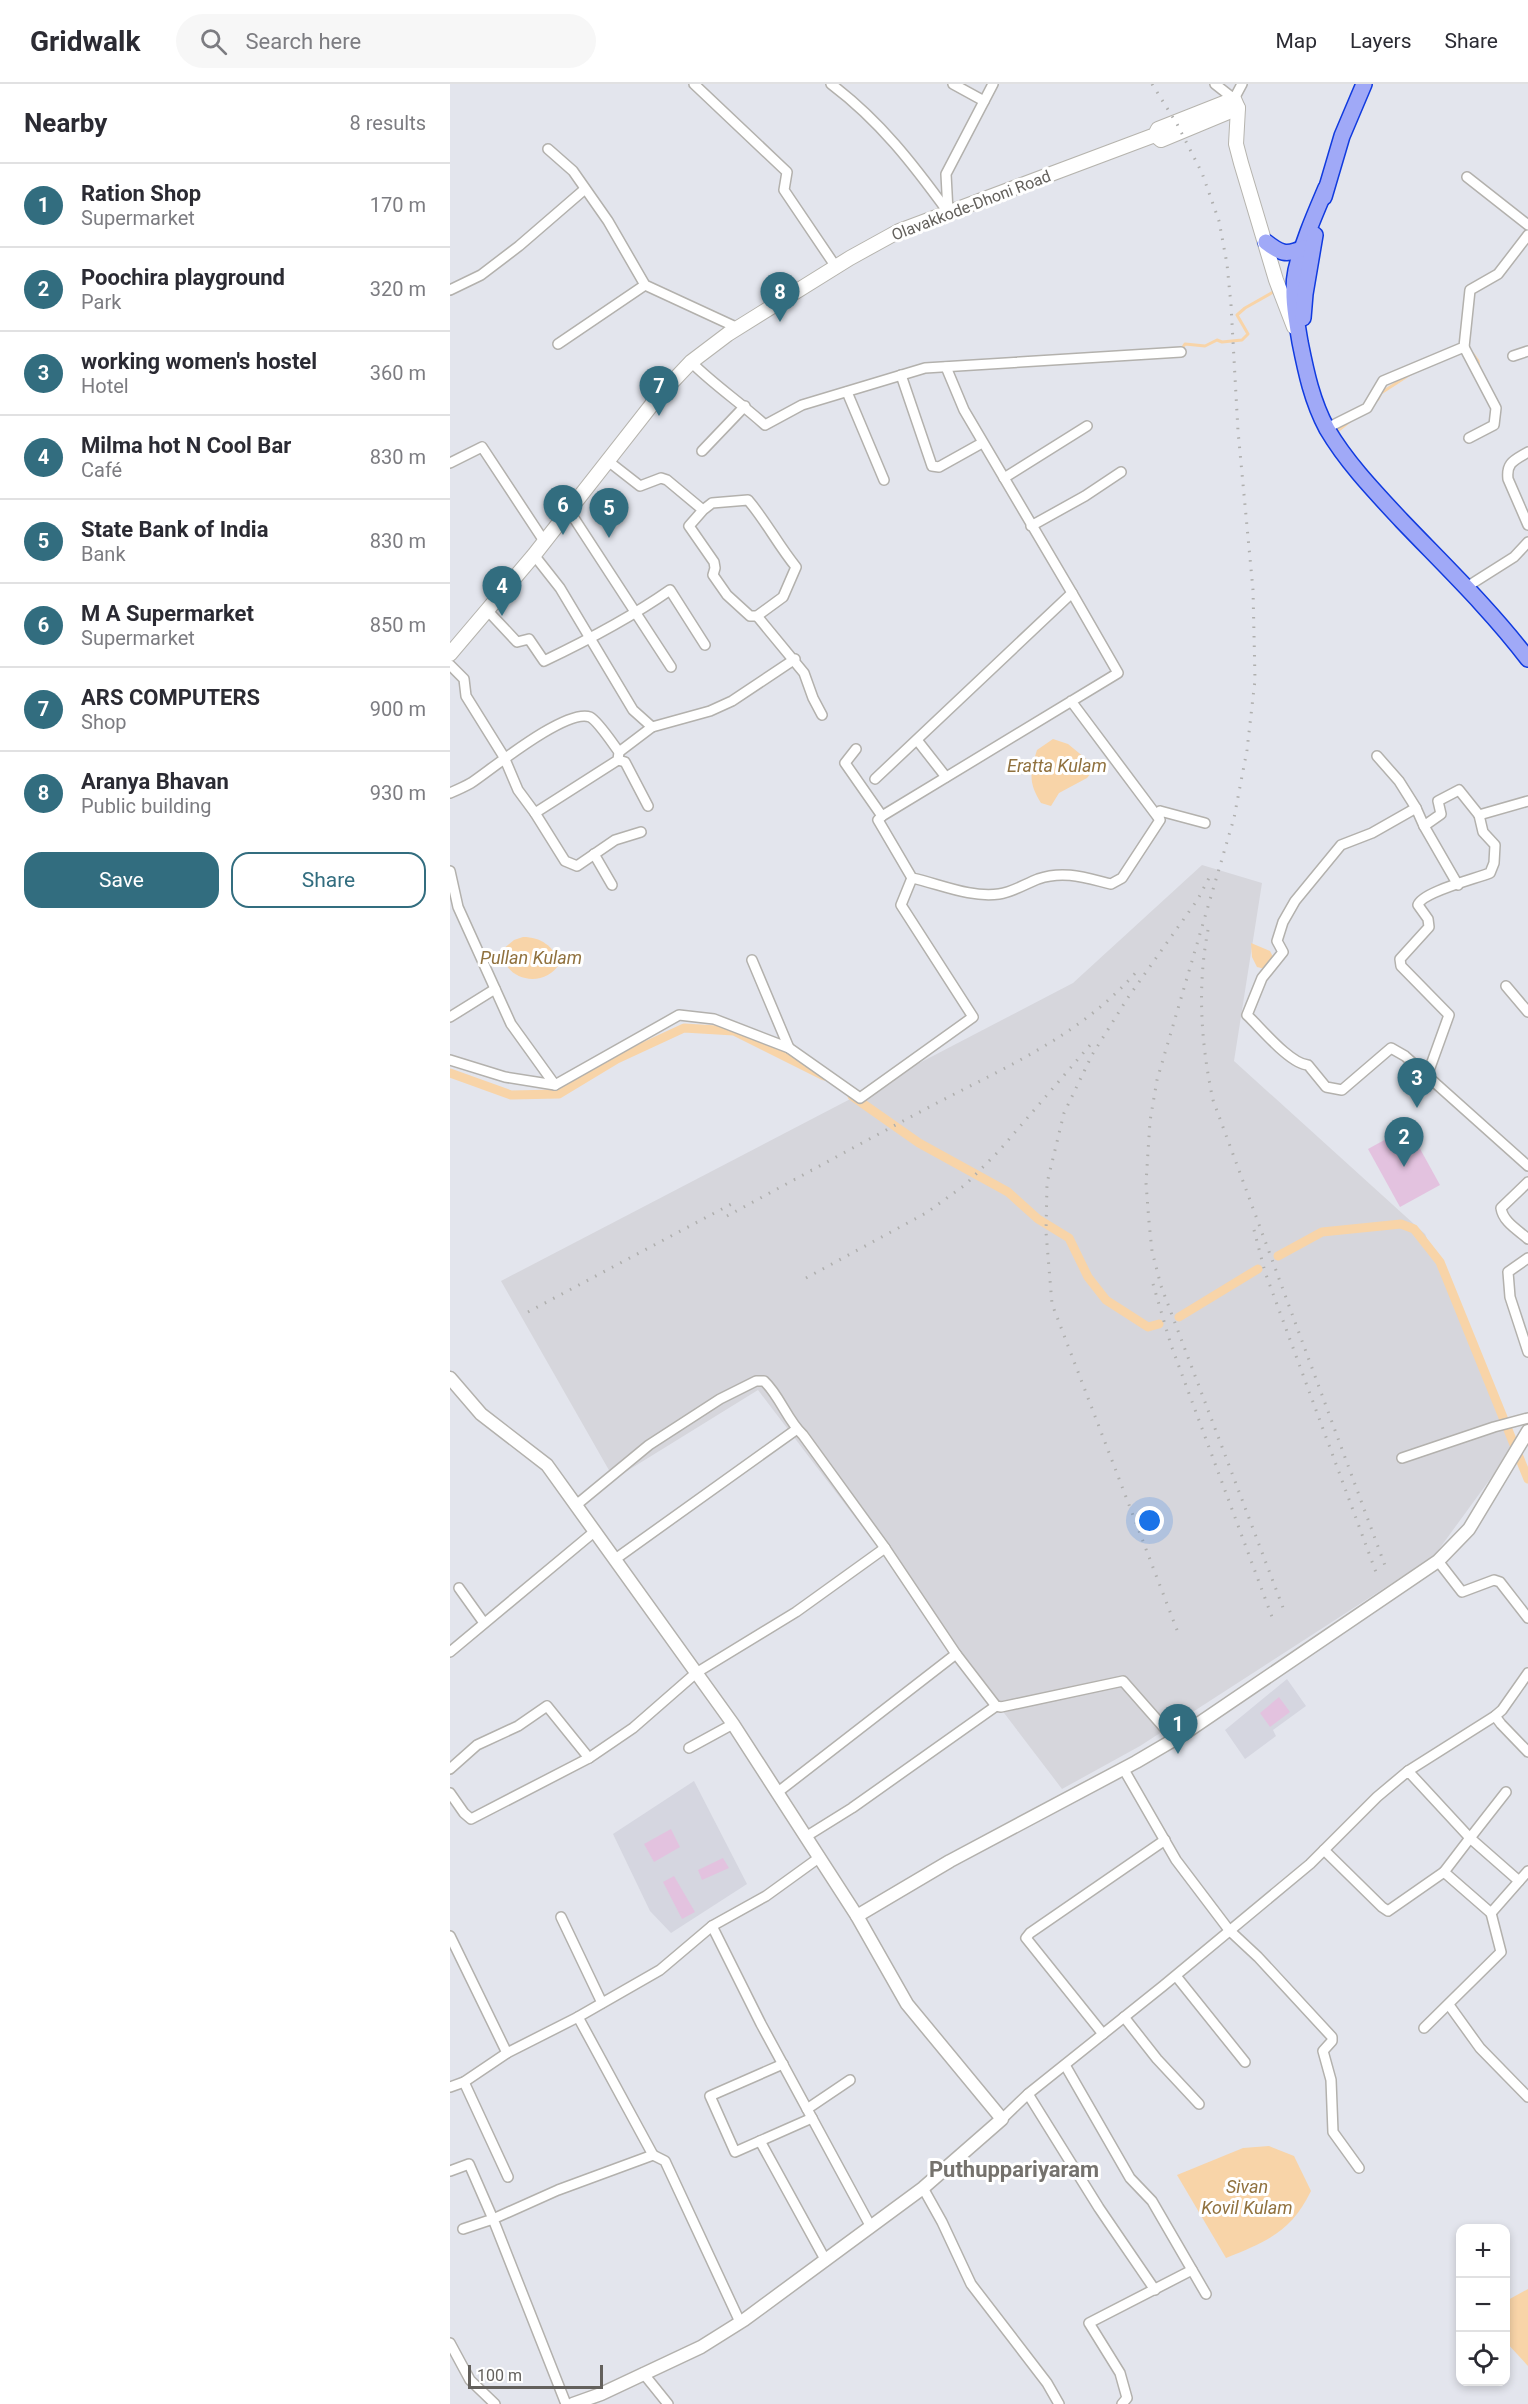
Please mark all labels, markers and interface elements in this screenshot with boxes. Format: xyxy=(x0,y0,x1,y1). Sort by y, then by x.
search box xyxy=(176,14,596,68)
text: Gridwalk xyxy=(30,25,140,58)
icon: search xyxy=(197,25,230,58)
text: Search here xyxy=(245,29,361,54)
text: Map xyxy=(1275,29,1317,53)
text: Layers xyxy=(1350,29,1411,53)
text: Share xyxy=(1444,29,1498,53)
text: Nearby xyxy=(24,108,107,138)
text: 8 results xyxy=(350,111,426,135)
street label: Olavakkode-Dhoni Road xyxy=(889,166,1053,245)
text: Ration Shop xyxy=(81,181,201,206)
text: 1 xyxy=(38,193,49,217)
text: 170 m xyxy=(370,193,426,217)
text: Supermarket xyxy=(81,206,195,230)
text: Poochira playground xyxy=(81,265,285,290)
pin: 8 xyxy=(760,272,800,322)
text: 2 xyxy=(38,277,49,301)
text: 320 m xyxy=(370,277,426,301)
text: Park xyxy=(81,290,121,314)
text: working women's hostel xyxy=(81,349,317,374)
text: 3 xyxy=(38,361,49,385)
text: 360 m xyxy=(370,361,426,385)
pin: 7 xyxy=(640,366,678,416)
text: Hotel xyxy=(81,374,129,398)
text: Milma hot N Cool Bar xyxy=(81,433,291,458)
text: 4 xyxy=(38,445,49,469)
text: 830 m xyxy=(370,445,426,469)
text: Café xyxy=(81,458,122,482)
pin: 6 xyxy=(544,486,582,535)
pin: 5 xyxy=(590,488,628,538)
text: State Bank of India xyxy=(81,517,268,542)
text: 5 xyxy=(38,529,49,553)
text: 830 m xyxy=(370,529,426,553)
text: Bank xyxy=(81,542,126,566)
pin: 4 xyxy=(482,566,522,616)
text: M A Supermarket xyxy=(81,601,254,626)
text: 6 xyxy=(38,613,49,637)
text: 850 m xyxy=(370,613,426,637)
text: Supermarket xyxy=(81,626,195,650)
text: ARS COMPUTERS xyxy=(81,685,260,710)
text: 7 xyxy=(38,697,49,721)
text: 900 m xyxy=(370,697,426,721)
text: Shop xyxy=(81,710,127,734)
water label: Eratta Kulam xyxy=(1007,755,1107,776)
text: Aranya Bhavan xyxy=(81,769,229,794)
text: 8 xyxy=(38,781,49,805)
text: 930 m xyxy=(370,781,426,805)
text: Public building xyxy=(81,794,211,818)
button: Save xyxy=(24,852,219,908)
button: Share xyxy=(231,852,426,908)
water label: Pullan Kulam xyxy=(480,947,582,968)
pin: 3 xyxy=(1398,1058,1436,1108)
pin: 2 xyxy=(1384,1118,1424,1167)
your location xyxy=(1135,1506,1164,1535)
pin: 1 xyxy=(1158,1704,1198,1754)
district label: Puthuppariyaram xyxy=(929,2157,1099,2182)
water label: Sivan Kovil Kulam xyxy=(1201,2176,1293,2218)
map controls xyxy=(1456,2224,1510,2386)
button: + xyxy=(1456,2224,1510,2278)
button: − xyxy=(1456,2278,1510,2332)
button: locate xyxy=(1456,2332,1510,2386)
scale bar xyxy=(468,2362,603,2390)
text: 100 m xyxy=(477,2366,522,2385)

